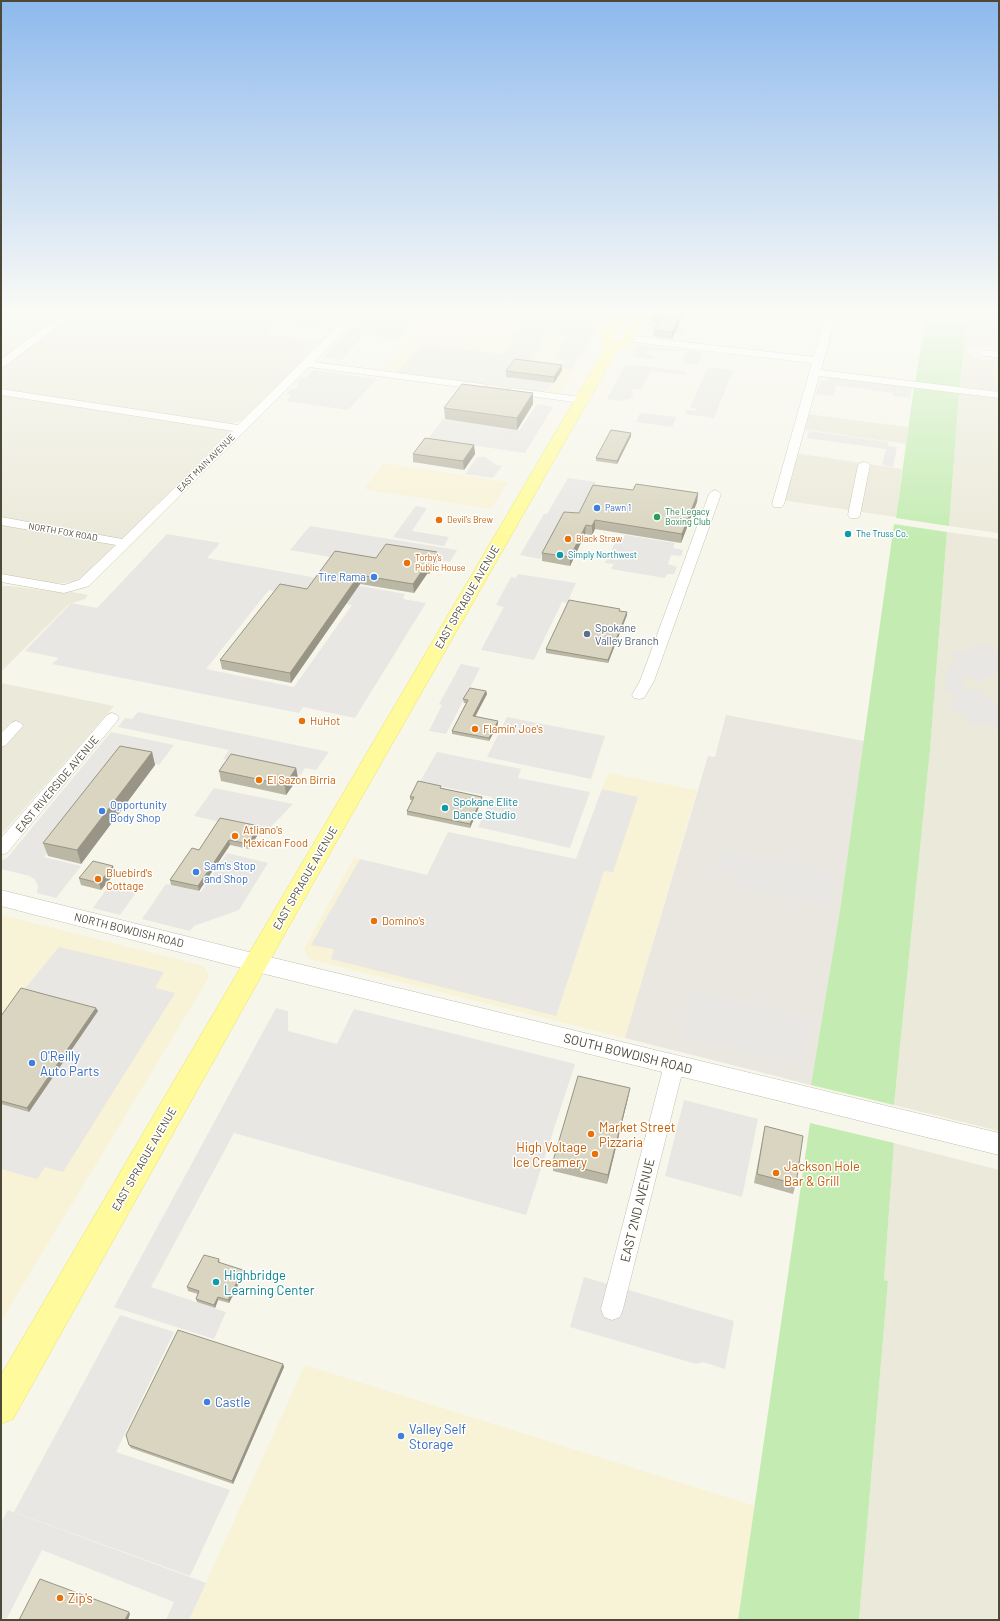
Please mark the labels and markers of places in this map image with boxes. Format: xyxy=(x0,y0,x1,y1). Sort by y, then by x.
place label: Pawn 1 xyxy=(605,502,631,513)
marker: Pawn 1 xyxy=(592,503,602,513)
place label: The Legacy Boxing Club xyxy=(665,506,711,527)
marker: The Legacy Boxing Club xyxy=(652,512,662,522)
place label: Devil's Brew xyxy=(447,514,494,525)
marker: Devil's Brew xyxy=(434,515,444,525)
place label: The Truss Co. xyxy=(856,528,908,539)
marker: The Truss Co. xyxy=(843,529,853,539)
place label: Black Straw xyxy=(576,533,623,544)
marker: Black Straw xyxy=(563,534,573,544)
place label: Simply Northwest xyxy=(568,549,637,560)
marker: Simply Northwest xyxy=(555,550,565,560)
place label: Torby's Public House xyxy=(415,552,466,573)
marker: Torby's Public House xyxy=(402,558,412,568)
place label: Tire Rama xyxy=(318,570,366,583)
marker: Tire Rama xyxy=(369,572,379,582)
place label: Spokane Valley Branch xyxy=(595,621,659,647)
marker: Spokane Valley Branch xyxy=(582,629,592,639)
place label: HuHot xyxy=(310,714,340,727)
marker: HuHot xyxy=(297,716,307,726)
place label: Flamin' Joe's xyxy=(483,722,543,735)
marker: Flamin' Joe's xyxy=(470,724,480,734)
place label: El Sazon Birria xyxy=(267,773,336,786)
marker: El Sazon Birria xyxy=(254,775,264,785)
place label: Spokane Elite Dance Studio xyxy=(453,795,518,821)
place label: Opportunity Body Shop xyxy=(110,798,167,824)
marker: Spokane Elite Dance Studio xyxy=(440,803,450,813)
marker: Opportunity Body Shop xyxy=(97,806,107,816)
place label: Atliano's Mexican Food xyxy=(243,823,308,849)
marker: Atliano's Mexican Food xyxy=(230,831,240,841)
place label: Sam's Stop and Shop xyxy=(204,859,256,885)
place label: Bluebird's Cottage xyxy=(106,866,152,892)
marker: Sam's Stop and Shop xyxy=(191,867,201,877)
marker: Bluebird's Cottage xyxy=(93,874,103,884)
place label: Domino's xyxy=(382,914,425,927)
marker: Domino's xyxy=(369,916,379,926)
place label: O'Reilly Auto Parts xyxy=(40,1048,99,1079)
marker: O'Reilly Auto Parts xyxy=(27,1058,37,1068)
place label: Market Street Pizzaria xyxy=(599,1119,676,1150)
marker: Market Street Pizzaria xyxy=(586,1129,596,1139)
place label: High Voltage Ice Creamery xyxy=(513,1139,587,1170)
marker: High Voltage Ice Creamery xyxy=(590,1149,600,1159)
place label: Jackson Hole Bar & Grill xyxy=(784,1158,860,1189)
marker: Jackson Hole Bar & Grill xyxy=(771,1168,781,1178)
place label: Highbridge Learning Center xyxy=(224,1267,315,1298)
marker: Highbridge Learning Center xyxy=(211,1277,221,1287)
place label: Castle xyxy=(215,1394,250,1410)
marker: Castle xyxy=(202,1397,212,1407)
place label: Valley Self Storage xyxy=(409,1421,467,1452)
marker: Valley Self Storage xyxy=(396,1431,406,1441)
place label: Zip's xyxy=(68,1590,93,1606)
marker: Zip's xyxy=(55,1593,65,1603)

